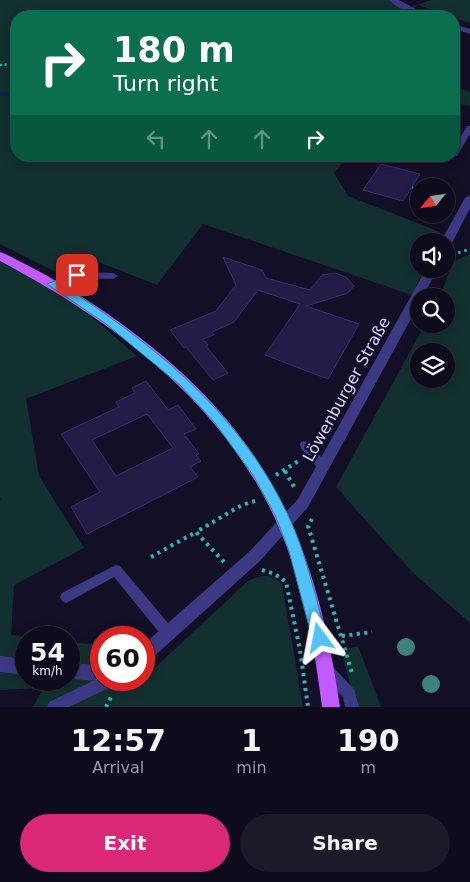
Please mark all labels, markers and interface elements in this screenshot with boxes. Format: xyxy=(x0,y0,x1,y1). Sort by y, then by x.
icon: right xyxy=(30,30,95,95)
text: 180 m xyxy=(113,30,235,70)
text: Turn right xyxy=(113,71,218,96)
icon: left xyxy=(142,125,170,153)
icon: ahead xyxy=(195,125,223,153)
icon: ahead xyxy=(248,125,276,153)
icon: right xyxy=(301,125,329,153)
north arrow xyxy=(410,178,455,222)
map controls xyxy=(410,178,455,388)
button: sound xyxy=(410,233,455,278)
pin xyxy=(56,254,98,296)
icon: arrive xyxy=(63,261,91,289)
button: search xyxy=(410,288,455,333)
street label: Löwenburger Straße xyxy=(299,314,394,465)
button: layers xyxy=(410,343,455,388)
position arrow xyxy=(293,611,345,663)
speed limit sign: 60 xyxy=(90,626,155,691)
text: 54 xyxy=(30,638,65,667)
text: km/h xyxy=(32,664,63,678)
text: 12:57 xyxy=(70,723,166,758)
text: 1 xyxy=(241,723,262,758)
text: 190 xyxy=(337,723,400,758)
text: Arrival xyxy=(92,758,144,777)
text: min xyxy=(236,758,267,777)
text: m xyxy=(360,758,376,777)
button: Exit xyxy=(20,814,230,872)
button: Share xyxy=(240,814,450,872)

